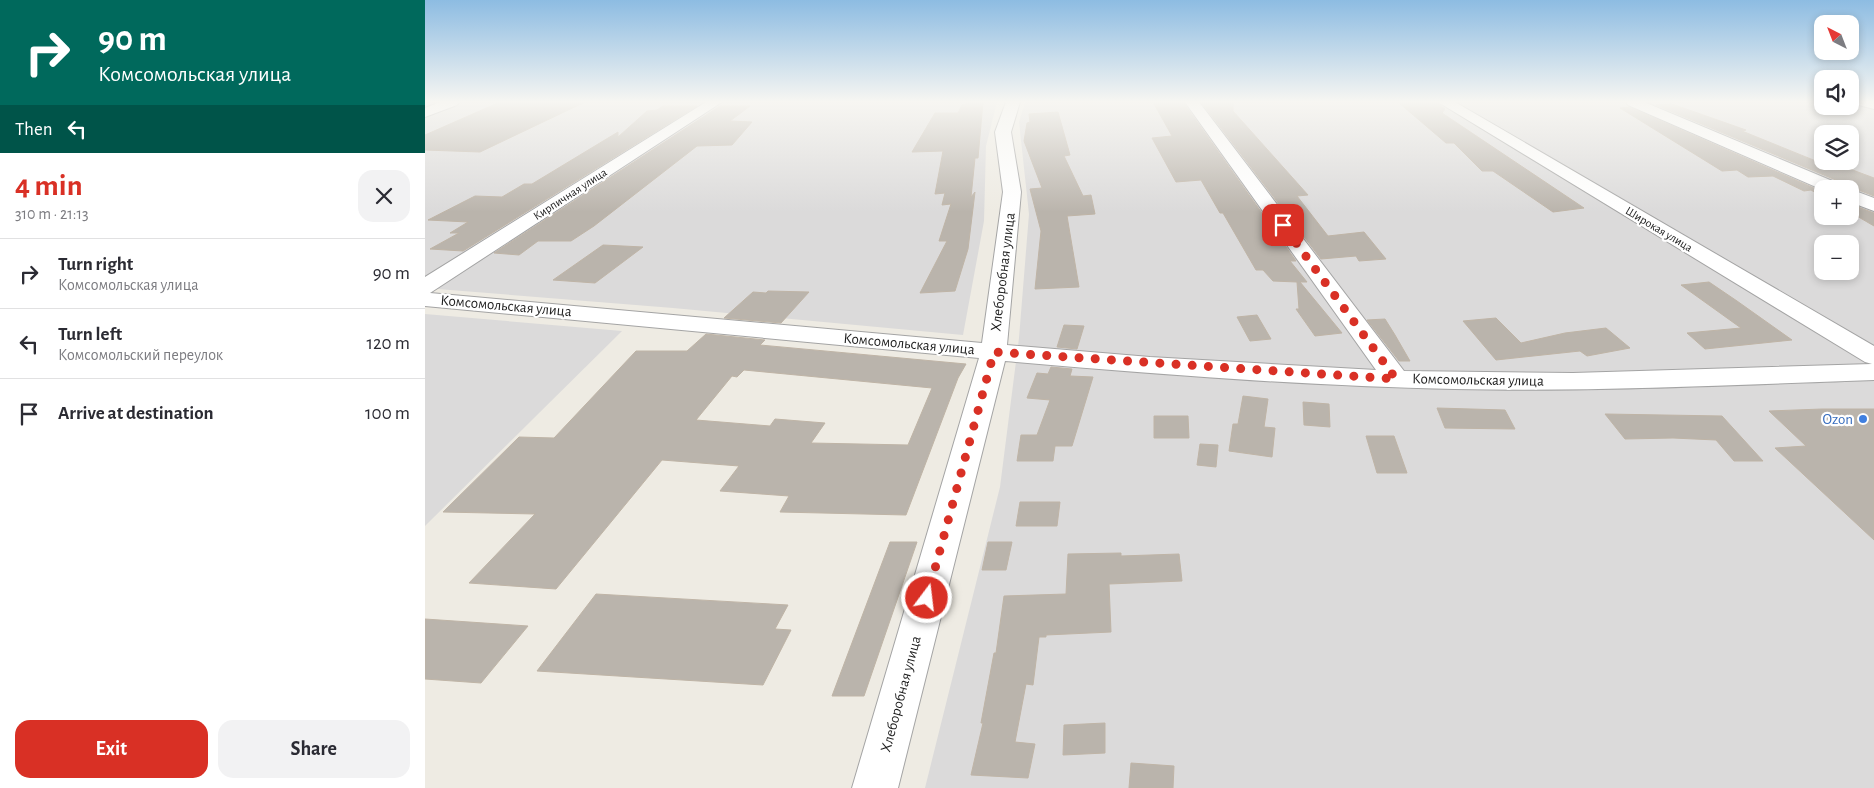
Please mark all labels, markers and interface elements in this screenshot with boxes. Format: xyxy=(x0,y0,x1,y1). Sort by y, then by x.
north arrow xyxy=(1814,15,1859,60)
map controls xyxy=(1814,15,1859,280)
icon: right xyxy=(15,20,80,85)
text: 90 m xyxy=(98,22,167,57)
text: Комсомольская улица xyxy=(98,63,291,85)
button: sound xyxy=(1814,70,1859,115)
icon: left xyxy=(63,115,91,143)
text: Then xyxy=(15,120,53,139)
button: layers xyxy=(1814,125,1859,170)
street label: Кирпичная улица xyxy=(531,166,610,223)
button: close xyxy=(358,170,410,222)
text: 4 min xyxy=(15,171,83,201)
button: + xyxy=(1814,180,1859,225)
pin xyxy=(1262,204,1304,246)
street label: Широкая улица xyxy=(1623,204,1695,255)
text: 310 m · 21:13 xyxy=(15,206,88,222)
icon: arrive xyxy=(1269,211,1297,239)
street label: Хлеборобная улица xyxy=(988,212,1018,332)
button: − xyxy=(1814,235,1859,280)
text: Turn right xyxy=(58,255,133,274)
icon: right xyxy=(15,260,43,288)
text: 90 m xyxy=(373,264,410,283)
text: Комсомольская улица xyxy=(58,277,199,293)
street label: Комсомольская улица xyxy=(440,293,572,319)
text: Turn left xyxy=(58,325,122,344)
icon: left xyxy=(15,330,43,358)
street label: Комсомольская улица xyxy=(843,331,975,357)
text: 120 m xyxy=(366,334,410,353)
text: Комсомольский переулок xyxy=(58,347,223,363)
street label: Комсомольская улица xyxy=(1412,371,1544,389)
icon: arrive xyxy=(15,400,43,428)
text: Arrive at destination xyxy=(58,404,214,423)
text: 100 m xyxy=(365,404,410,423)
place label: Ozon xyxy=(1823,412,1853,427)
marker: Ozon xyxy=(1857,413,1869,425)
position arrow xyxy=(900,571,952,623)
street label: Хлеборобная улица xyxy=(878,634,924,754)
button: Exit xyxy=(15,720,208,778)
button: Share xyxy=(218,720,410,778)

